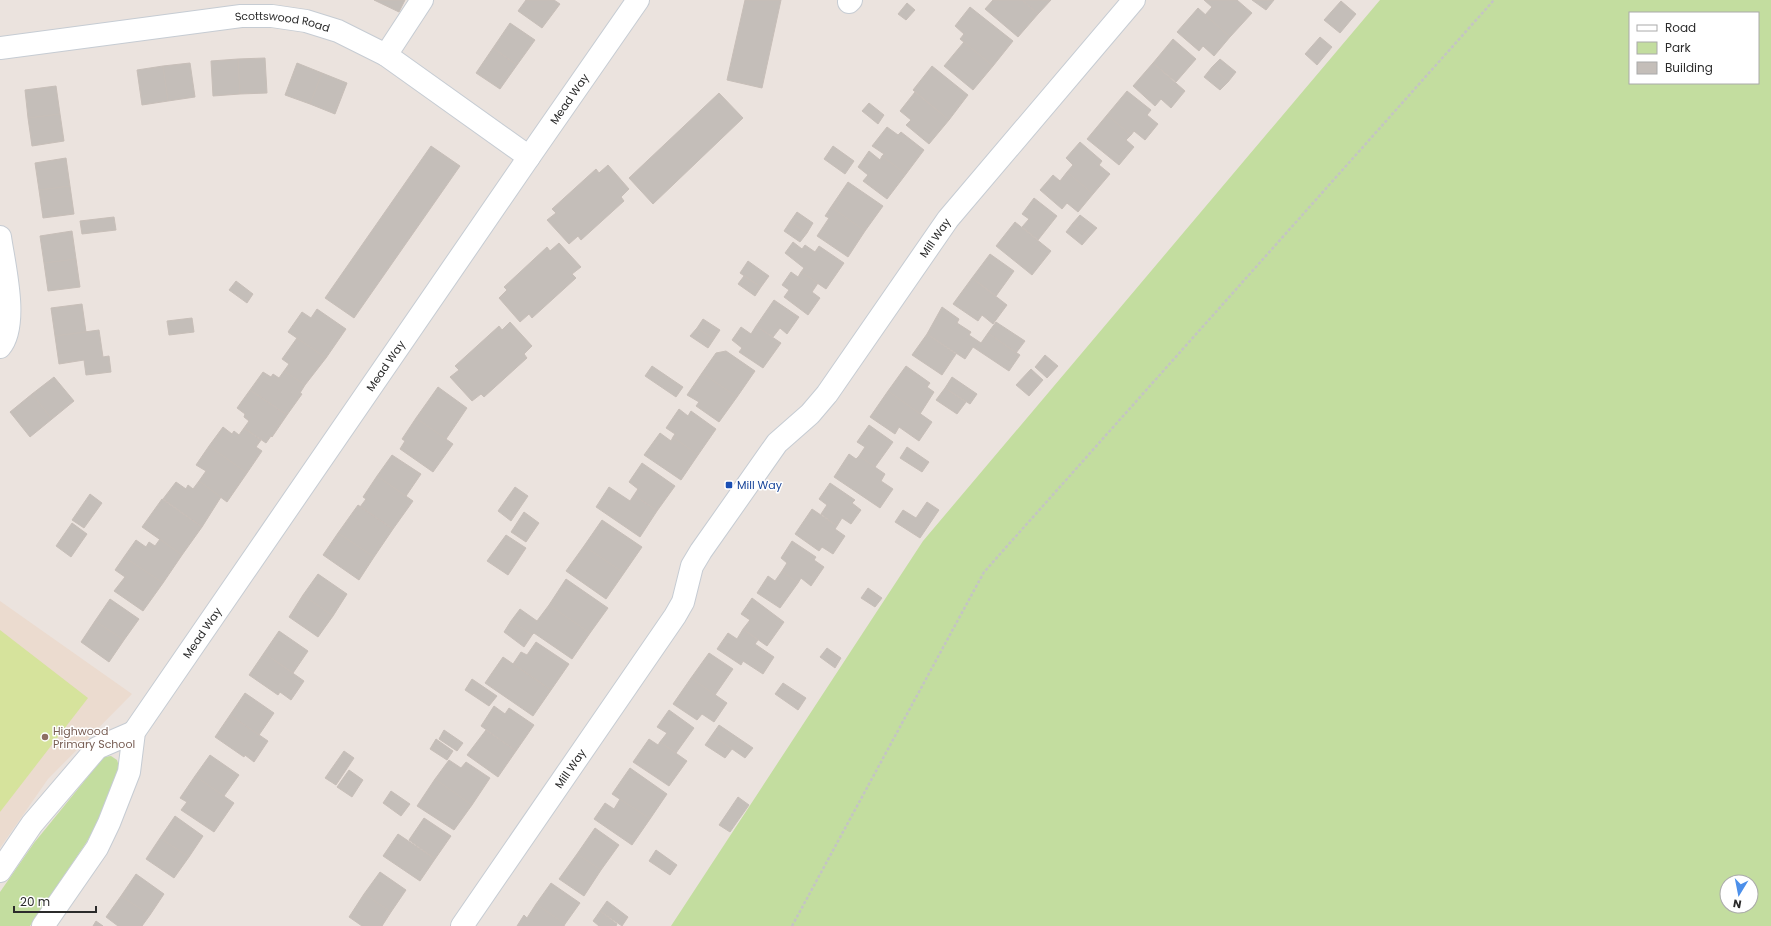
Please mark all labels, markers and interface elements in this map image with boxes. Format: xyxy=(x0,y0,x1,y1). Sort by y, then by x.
street label: Scottswood Road xyxy=(234,8,332,36)
legend xyxy=(1629,12,1759,84)
text: Road xyxy=(1665,19,1696,36)
text: Park xyxy=(1665,39,1692,56)
text: Building xyxy=(1665,59,1713,76)
street label: Mead Way xyxy=(546,70,593,128)
street label: Mill Way xyxy=(916,214,955,261)
street label: Mead Way xyxy=(362,336,409,394)
place label: Mill Way xyxy=(737,477,783,493)
marker: Mill Way xyxy=(724,480,734,490)
street label: Mead Way xyxy=(179,604,226,661)
place label: Highwood Primary School xyxy=(53,723,135,752)
marker: Highwood Primary School xyxy=(40,732,50,742)
street label: Mill Way xyxy=(551,745,590,792)
north arrow xyxy=(1719,874,1759,914)
scale bar xyxy=(14,888,96,914)
text: 20 m xyxy=(20,893,50,910)
text: N xyxy=(1732,895,1743,912)

